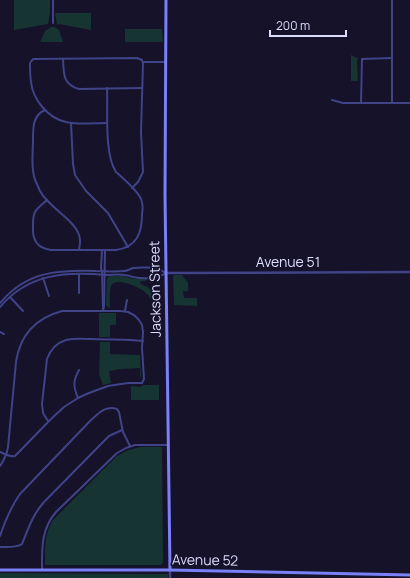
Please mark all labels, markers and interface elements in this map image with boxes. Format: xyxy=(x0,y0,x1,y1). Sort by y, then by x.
scale bar xyxy=(270,12,346,38)
text: 200 m xyxy=(276,17,310,34)
street label: Jackson Street xyxy=(144,240,165,338)
street label: Avenue 51 xyxy=(256,252,320,271)
street label: Avenue 52 xyxy=(172,549,238,570)

